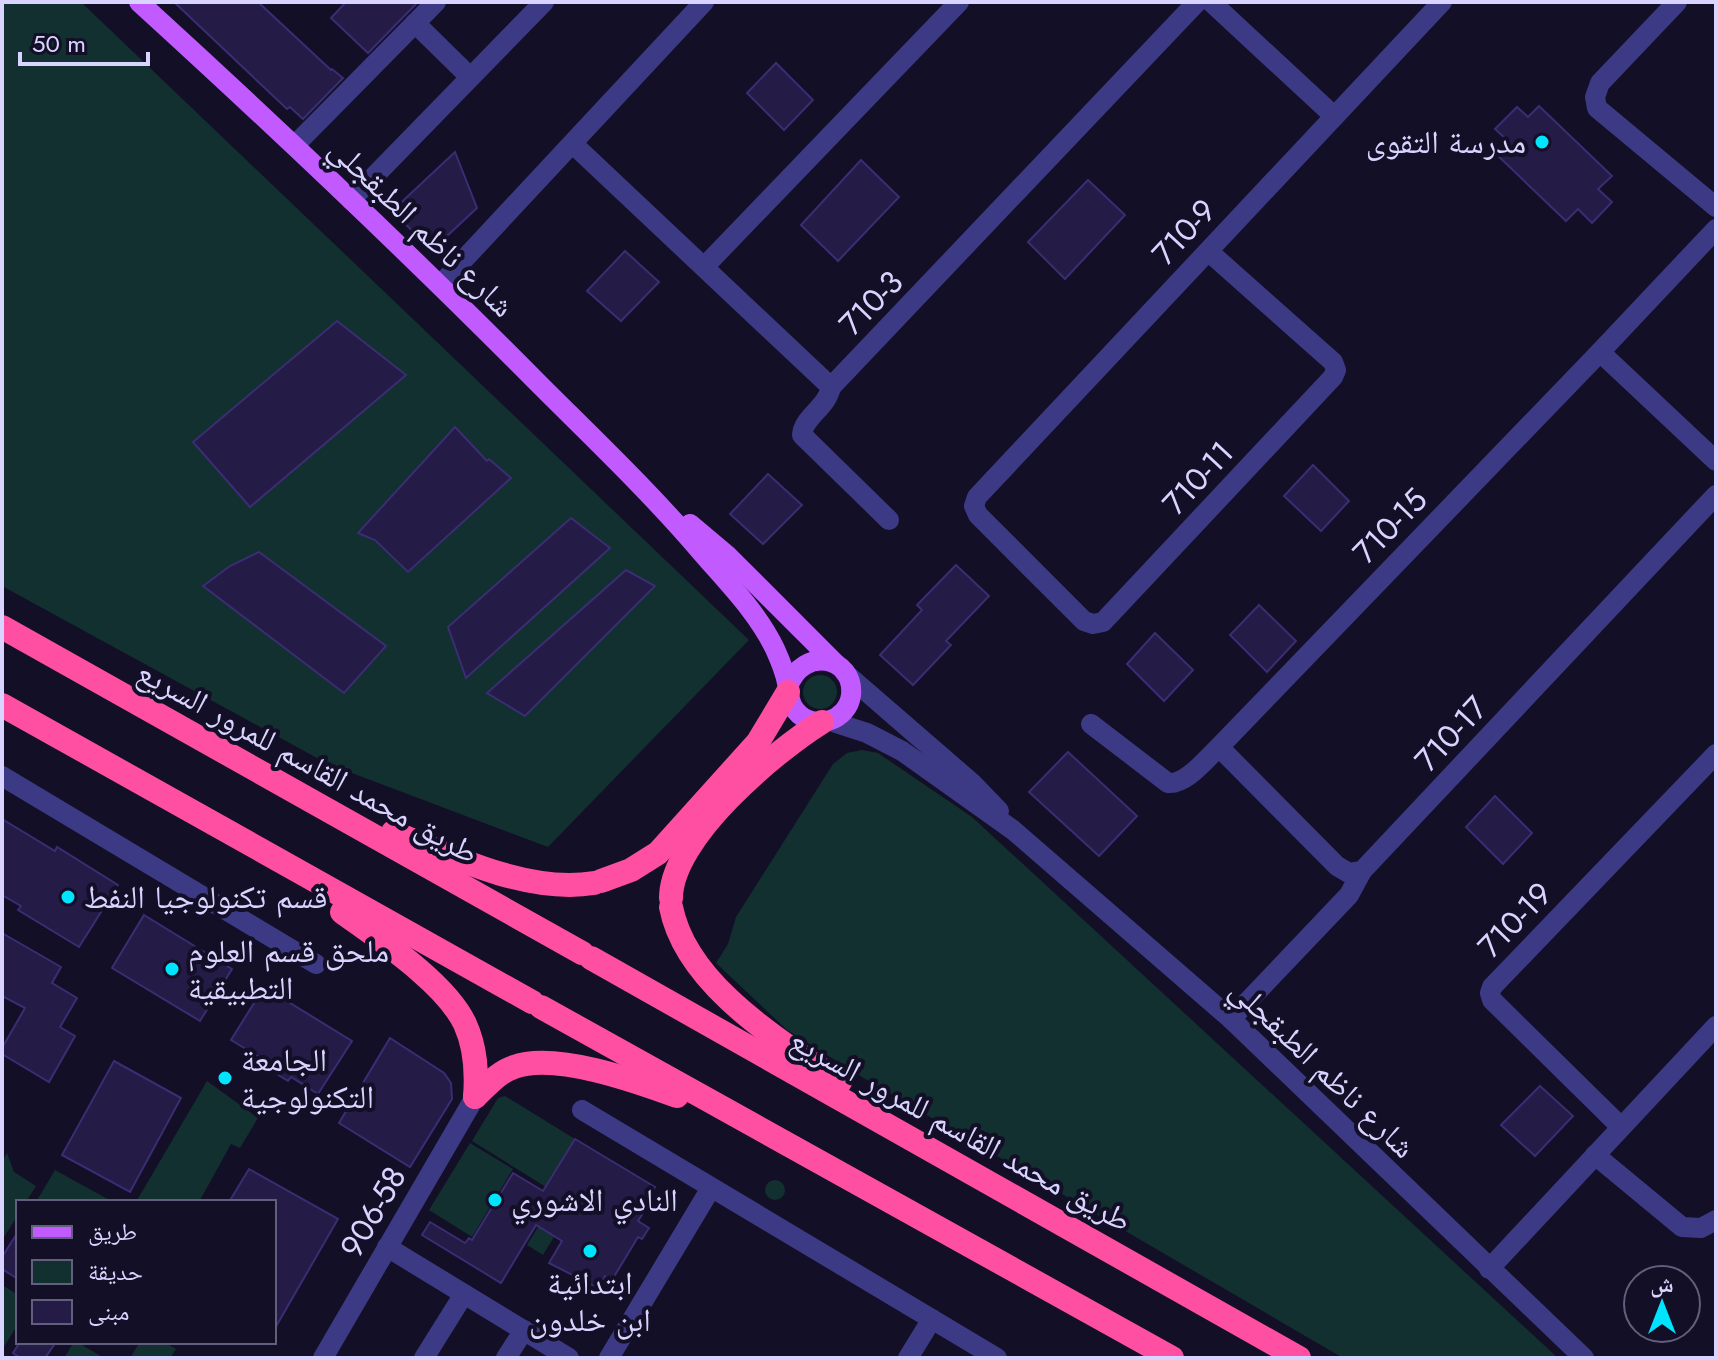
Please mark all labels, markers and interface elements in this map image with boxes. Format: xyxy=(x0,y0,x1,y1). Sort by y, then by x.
scale bar xyxy=(20,16,148,66)
text: 50 m xyxy=(32,26,86,61)
place label: مدرسة التقوى xyxy=(1366,119,1526,165)
street label: شارع ناظم الطبقجلي xyxy=(317,126,525,329)
marker: مدرسة التقوى xyxy=(1533,133,1551,151)
street label: 710-9 xyxy=(1141,189,1227,275)
street label: 710-3 xyxy=(829,260,913,346)
street label: 710-11 xyxy=(1152,431,1244,525)
street label: 710-15 xyxy=(1342,478,1438,574)
street label: طريق محمد القاسم للمرور السريع xyxy=(129,649,487,875)
street label: 710-17 xyxy=(1404,686,1498,782)
street label: 710-19 xyxy=(1467,872,1563,968)
place label: قسم تكنولوجيا النفط xyxy=(84,874,327,920)
marker: قسم تكنولوجيا النفط xyxy=(59,888,77,906)
place label: ملحق قسم العلوم التطبيقية xyxy=(188,928,389,1011)
marker: ملحق قسم العلوم التطبيقية xyxy=(163,960,181,978)
street label: شارع ناظم الطبقجلي xyxy=(1218,967,1426,1170)
street label: طريق محمد القاسم للمرور السريع xyxy=(782,1017,1140,1243)
place label: الجامعة التكنولوجية xyxy=(241,1037,374,1120)
marker: الجامعة التكنولوجية xyxy=(216,1069,234,1087)
street label: 906-58 xyxy=(329,1158,417,1266)
place label: النادي الاشوري xyxy=(511,1177,678,1225)
marker: النادي الاشوري xyxy=(486,1191,504,1209)
legend xyxy=(16,1200,276,1344)
text: طريق xyxy=(88,1214,137,1249)
marker: ابتدائية ابن خلدون xyxy=(581,1242,599,1260)
text: حديقة xyxy=(88,1254,143,1289)
place label: ابتدائية ابن خلدون xyxy=(529,1260,651,1343)
north arrow xyxy=(1622,1264,1702,1344)
text: ش xyxy=(1650,1268,1674,1300)
text: مبنى xyxy=(88,1294,129,1329)

